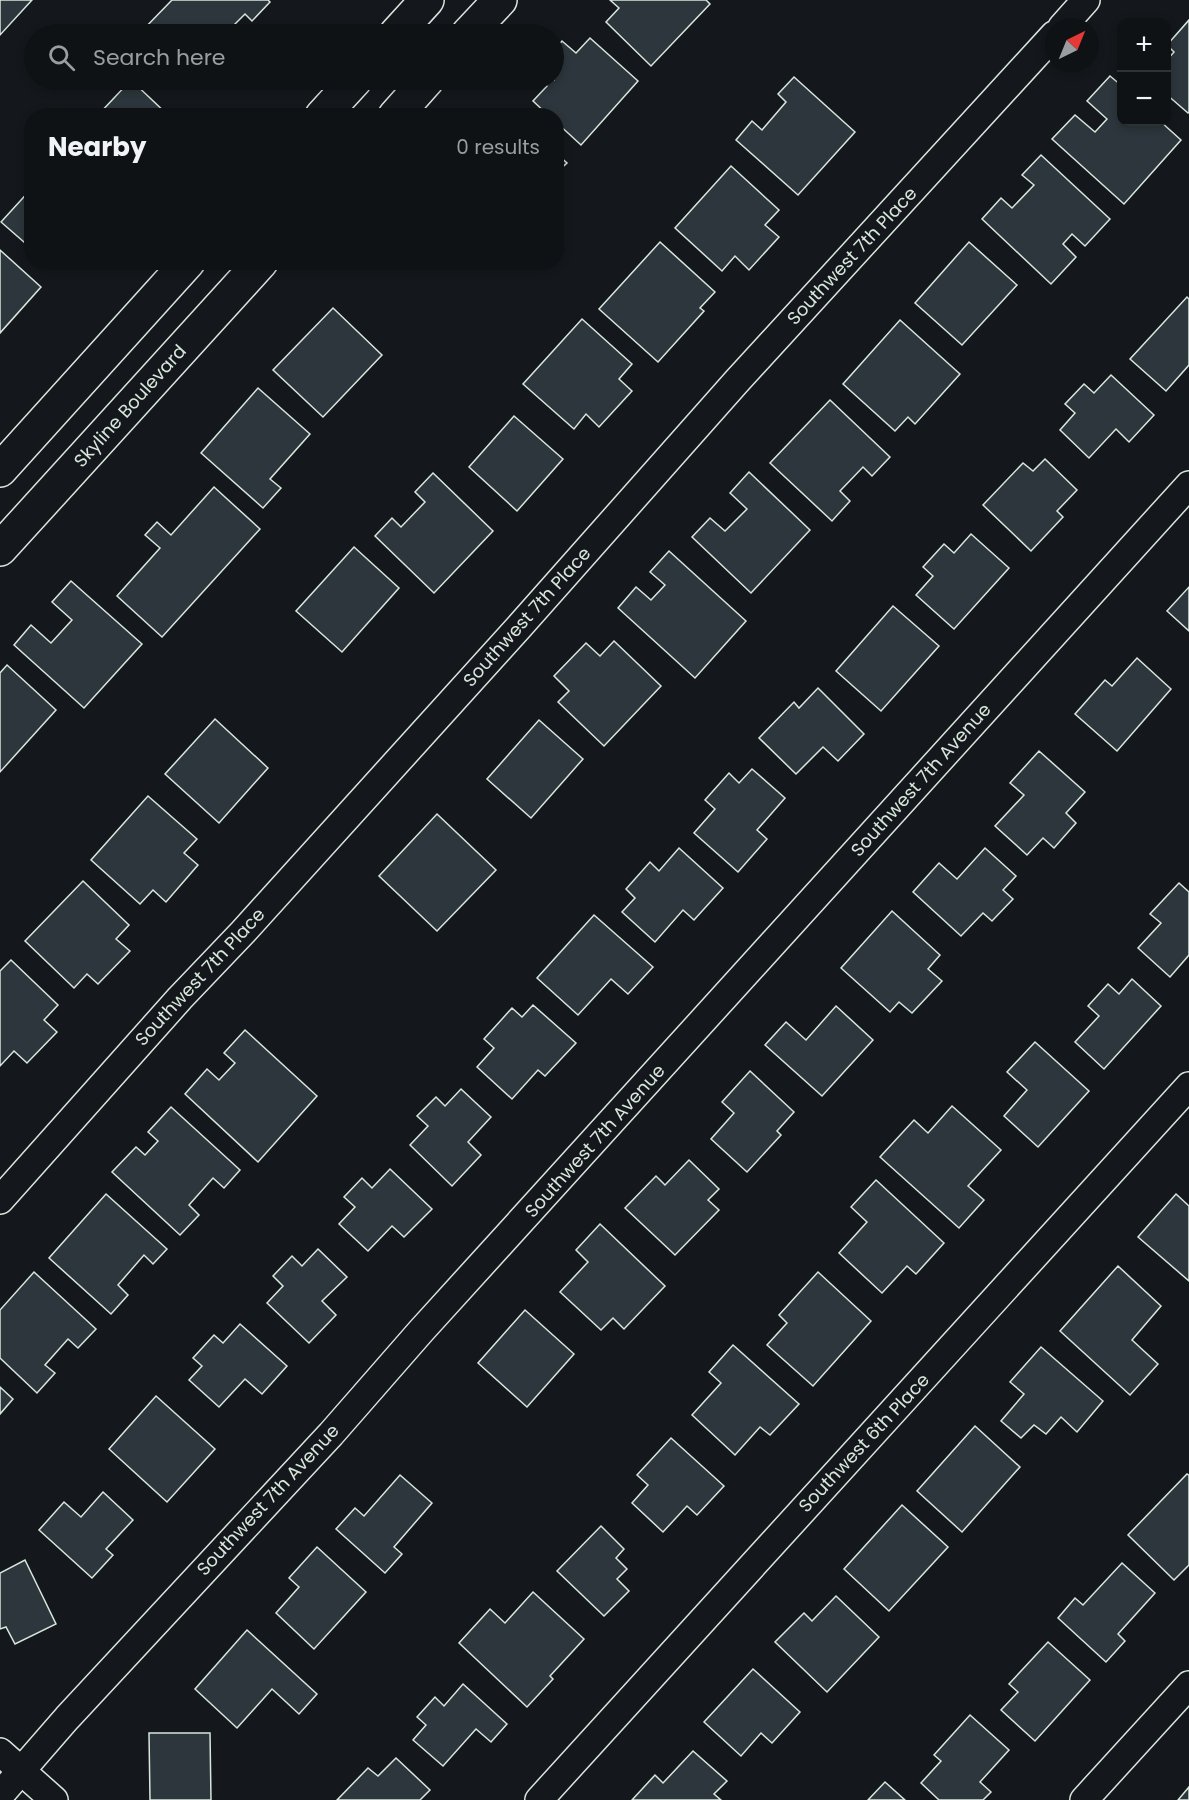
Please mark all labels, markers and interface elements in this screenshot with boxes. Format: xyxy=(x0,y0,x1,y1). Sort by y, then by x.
north arrow xyxy=(1045,18,1099,72)
map controls xyxy=(1117,18,1171,126)
button: + xyxy=(1117,18,1171,72)
search box xyxy=(24,24,564,90)
icon: search xyxy=(45,41,78,74)
text: Search here xyxy=(93,42,226,73)
button: − xyxy=(1117,72,1171,126)
text: Nearby xyxy=(48,129,146,165)
text: 0 results xyxy=(456,133,540,161)
street label: Southwest 7th Place xyxy=(781,181,922,330)
street label: Skyline Boulevard xyxy=(68,339,191,472)
street label: Southwest 7th Place xyxy=(457,541,596,692)
street label: Southwest 7th Avenue xyxy=(845,697,996,862)
street label: Southwest 7th Place xyxy=(129,902,270,1051)
street label: Southwest 7th Avenue xyxy=(519,1058,670,1223)
street label: Southwest 6th Place xyxy=(793,1368,935,1518)
street label: Southwest 7th Avenue xyxy=(191,1418,345,1581)

